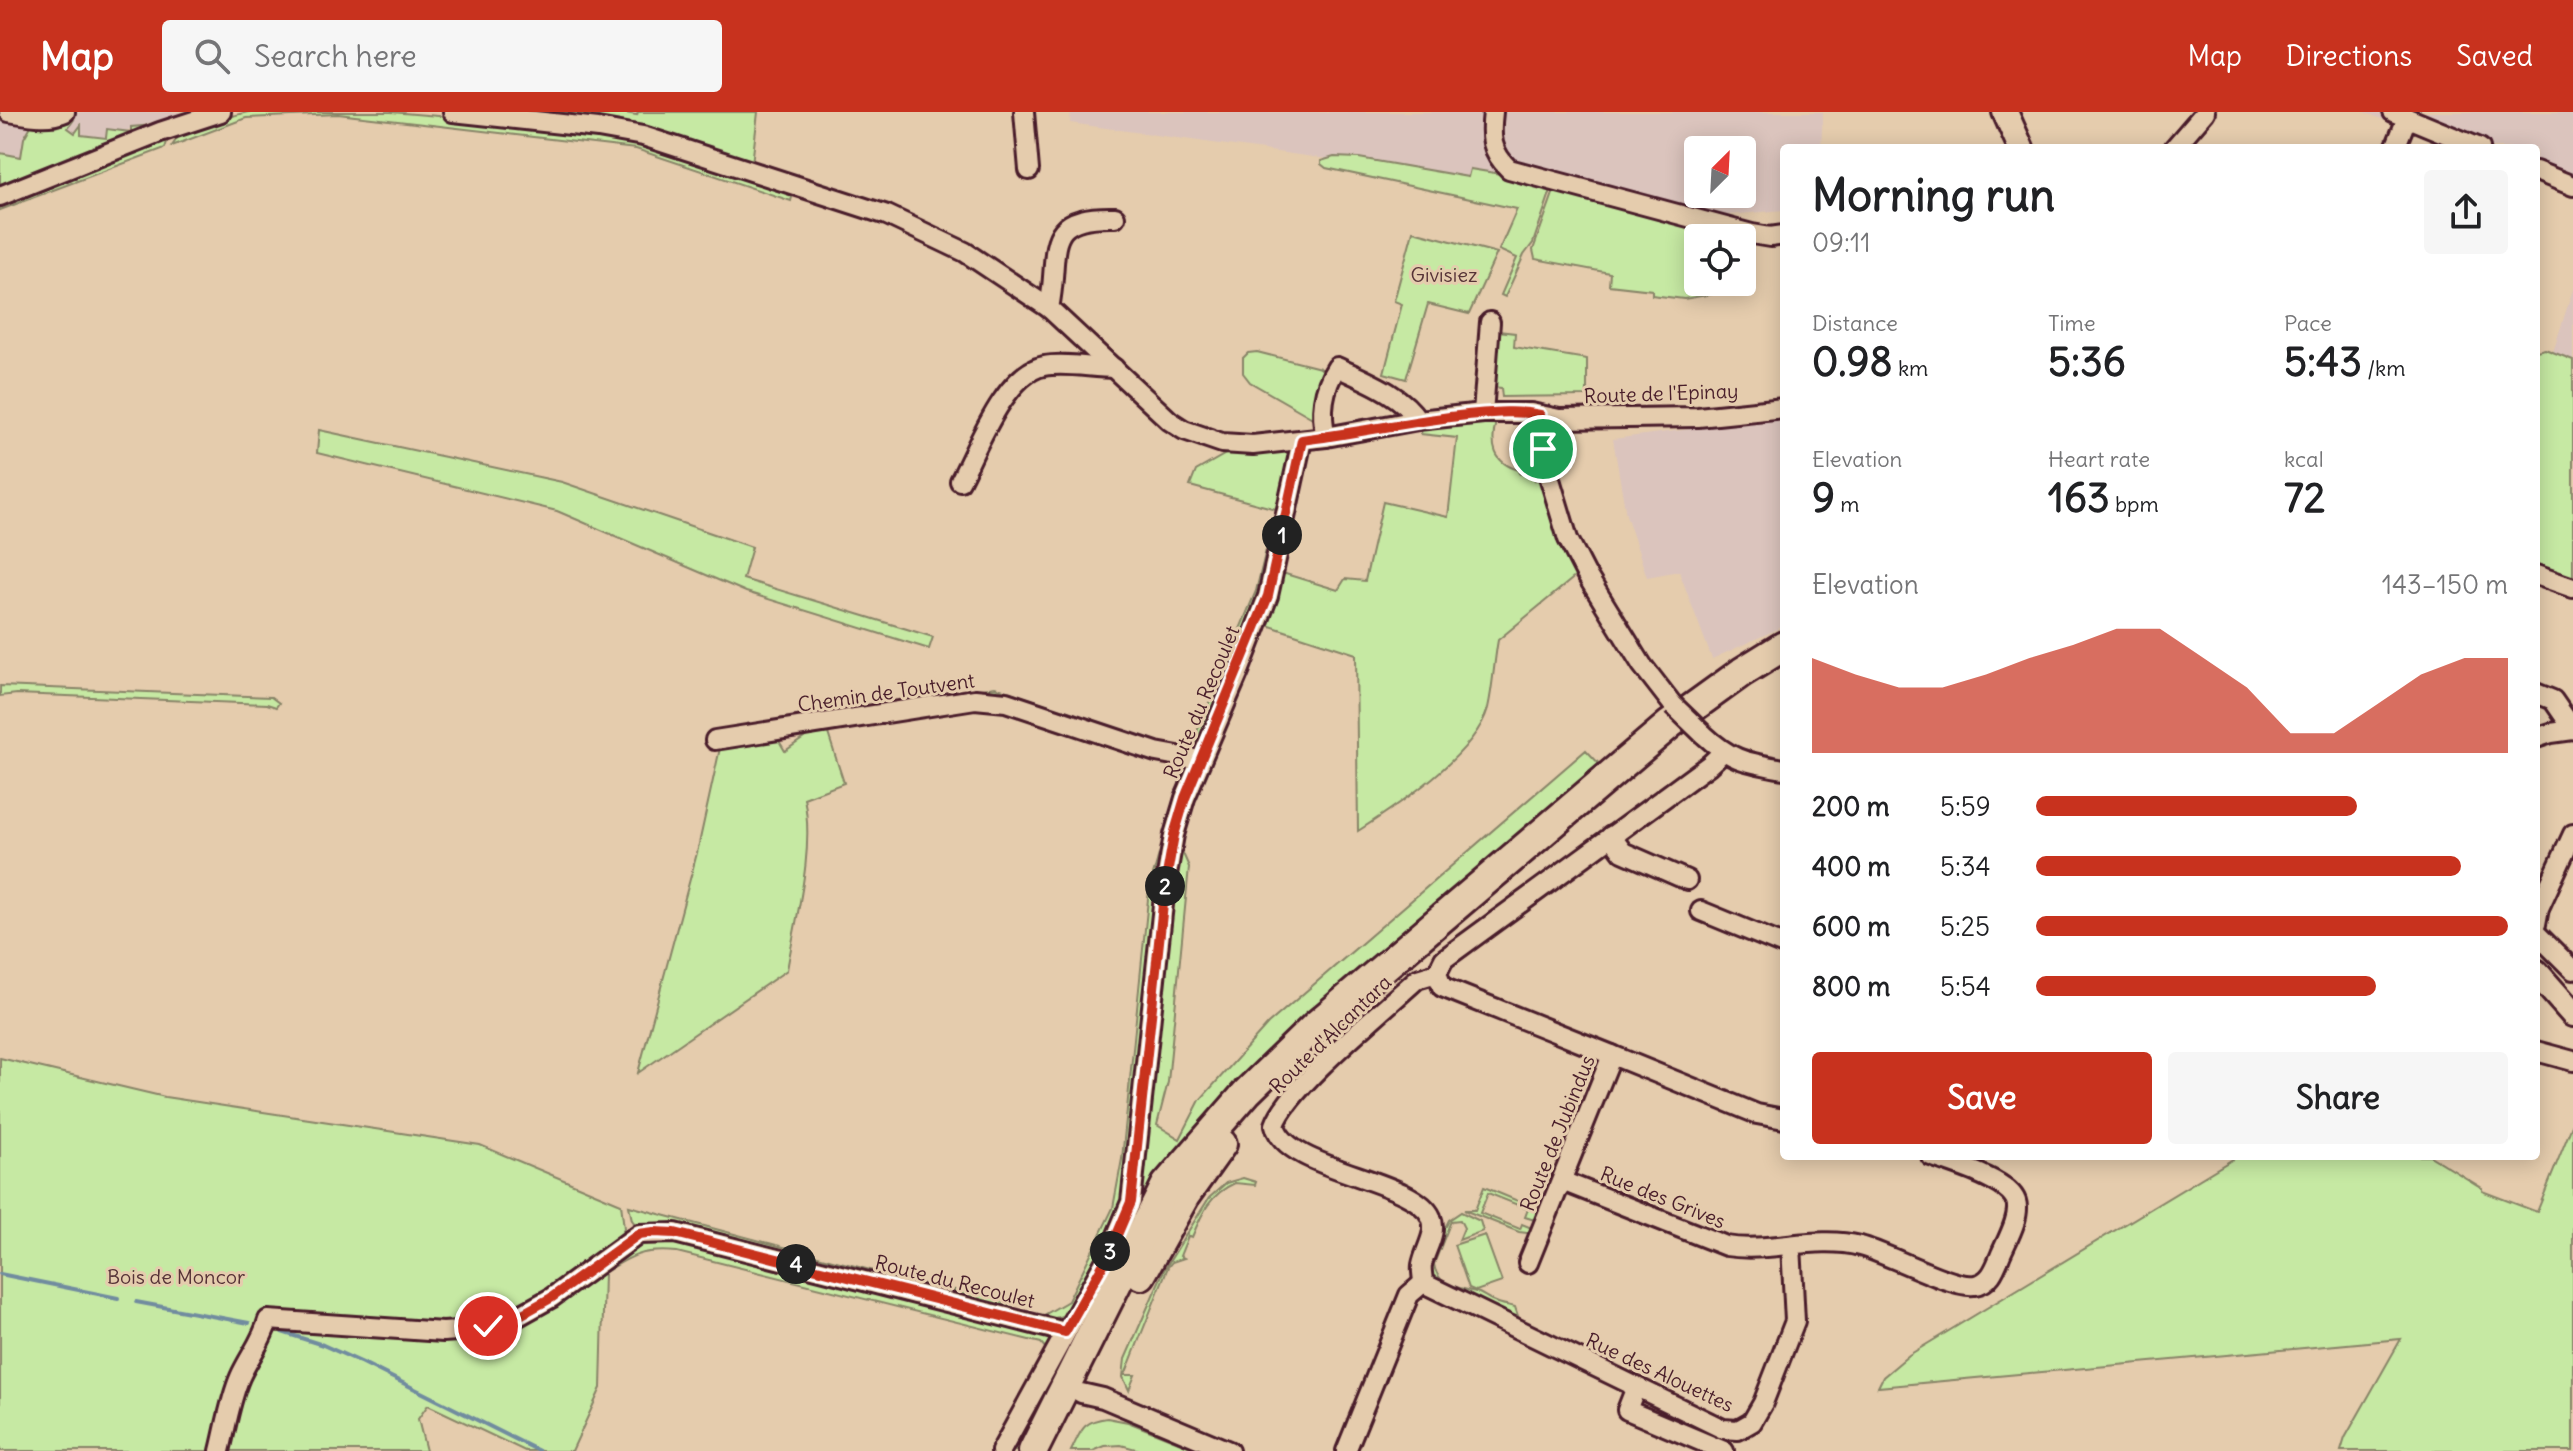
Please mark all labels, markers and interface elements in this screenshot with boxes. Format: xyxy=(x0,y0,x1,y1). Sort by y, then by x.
search box xyxy=(162,20,722,92)
text: Map xyxy=(40,33,114,80)
icon: search xyxy=(190,34,234,78)
text: Search here xyxy=(254,37,417,75)
text: Map xyxy=(2187,38,2242,74)
text: Directions xyxy=(2286,38,2412,74)
text: Saved xyxy=(2456,38,2533,74)
north arrow xyxy=(1684,136,1756,208)
map controls xyxy=(1684,136,1756,296)
text: Morning run xyxy=(1812,168,2055,223)
button: share xyxy=(2424,170,2508,254)
button: locate xyxy=(1684,224,1756,296)
text: 09:11 xyxy=(1812,226,1871,259)
park label: Givisiez xyxy=(1410,262,1478,287)
text: Distance xyxy=(1812,309,1898,337)
text: Time xyxy=(2048,309,2096,337)
text: Pace xyxy=(2284,309,2332,337)
text: 0.98 xyxy=(1812,337,1893,387)
text: 5:36 xyxy=(2048,337,2126,387)
text: 5:43 xyxy=(2284,337,2362,387)
text: km xyxy=(1893,354,1928,382)
text: /km xyxy=(2362,354,2406,382)
street label: Route de l'Epinay xyxy=(1583,378,1739,408)
pin xyxy=(1509,415,1577,483)
icon: arrive xyxy=(1521,427,1565,471)
text: Elevation xyxy=(1812,445,1902,473)
text: Heart rate xyxy=(2048,445,2150,473)
text: kcal xyxy=(2284,445,2324,473)
text: 9 xyxy=(1812,473,1835,523)
text: 163 xyxy=(2048,473,2110,523)
text: 72 xyxy=(2284,473,2326,523)
text: m xyxy=(1835,490,1860,518)
text: bpm xyxy=(2110,490,2159,518)
pin: 1 xyxy=(1262,515,1302,555)
text: 1 xyxy=(1278,521,1286,549)
text: Elevation xyxy=(1812,568,1919,601)
text: 143–150 m xyxy=(2382,568,2508,601)
street label: Route du Recoulet xyxy=(1158,622,1245,782)
street label: Chemin de Toutvent xyxy=(796,667,976,717)
text: 200 m xyxy=(1812,790,1889,823)
text: 5:59 xyxy=(1940,790,1991,823)
text: 400 m xyxy=(1812,850,1890,883)
text: 5:34 xyxy=(1940,850,1991,883)
pin: 2 xyxy=(1145,866,1185,906)
text: 2 xyxy=(1159,872,1171,900)
text: 600 m xyxy=(1812,910,1890,943)
text: 5:25 xyxy=(1940,910,1990,943)
street label: Route d'Alcantara xyxy=(1264,969,1396,1099)
text: 800 m xyxy=(1812,970,1890,1003)
text: 5:54 xyxy=(1940,970,1991,1003)
street label: Route de Jubindus xyxy=(1514,1051,1600,1215)
button: Save xyxy=(1812,1052,2152,1144)
button: Share xyxy=(2168,1052,2508,1144)
street label: Rue des Grives xyxy=(1597,1161,1729,1233)
pin: 3 xyxy=(1090,1231,1130,1271)
text: 3 xyxy=(1104,1237,1116,1265)
pin: 4 xyxy=(776,1244,816,1284)
street label: Route du Recoulet xyxy=(873,1249,1038,1313)
text: 4 xyxy=(790,1250,802,1278)
park label: Bois de Moncor xyxy=(107,1264,245,1289)
pin xyxy=(454,1292,522,1360)
icon: check xyxy=(466,1304,510,1348)
street label: Rue des Alouettes xyxy=(1582,1327,1738,1417)

